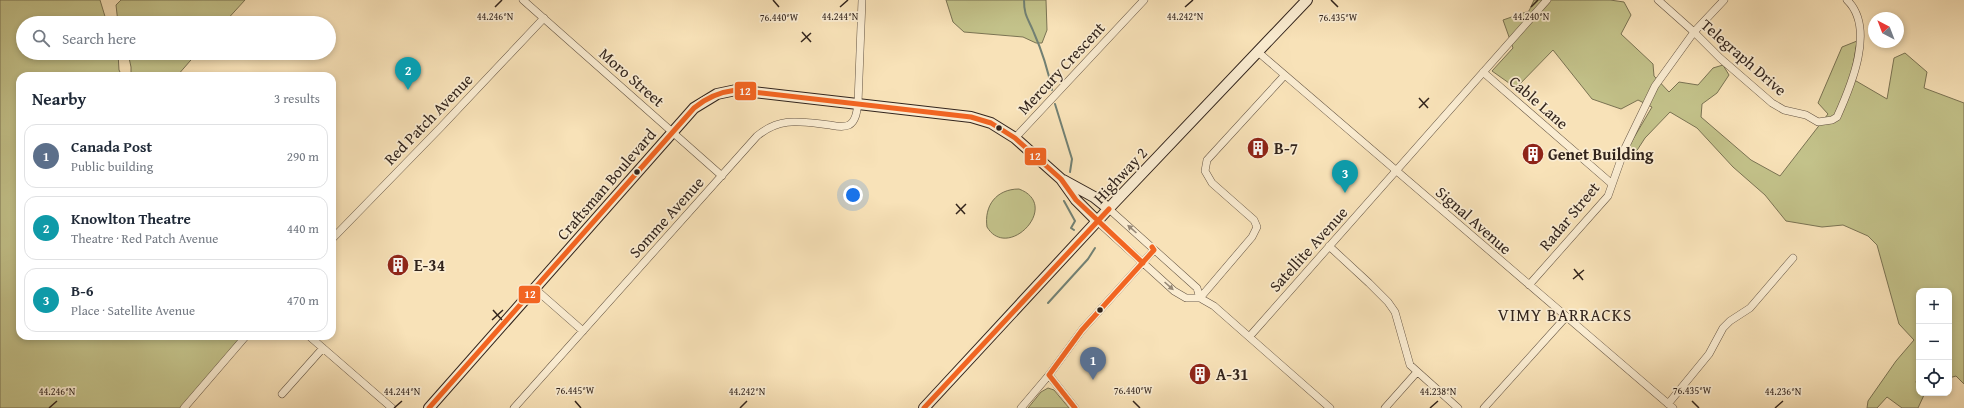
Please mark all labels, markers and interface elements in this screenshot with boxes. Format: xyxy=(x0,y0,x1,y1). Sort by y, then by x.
text: 44.246°N xyxy=(477,9,514,24)
text: 44.244°N xyxy=(822,9,859,24)
text: 44.242°N xyxy=(1167,9,1204,24)
text: 44.240°N xyxy=(1513,9,1550,24)
text: 76.440°W xyxy=(760,10,799,25)
text: 76.435°W xyxy=(1319,10,1358,25)
north arrow xyxy=(1868,12,1904,48)
street label: Telegraph Drive xyxy=(1696,13,1792,101)
search box xyxy=(16,16,336,60)
street label: Mercury Crescent xyxy=(1012,16,1111,120)
icon: search xyxy=(30,27,52,49)
text: Search here xyxy=(62,28,136,49)
street label: Moro Street xyxy=(594,42,670,112)
pin: 2 xyxy=(395,57,421,90)
street label: Red Patch Avenue xyxy=(378,68,478,170)
street label: Cable Lane xyxy=(1504,69,1574,135)
line badge: 12 xyxy=(734,81,757,101)
text: 12 xyxy=(739,83,751,99)
text: Nearby xyxy=(32,86,86,111)
text: 3 results xyxy=(274,89,320,108)
street label: Craftsman Boulevard xyxy=(551,123,662,245)
unlabelled marker xyxy=(994,123,1004,133)
building icon: B-7 xyxy=(1245,135,1271,161)
text: Canada Post xyxy=(71,136,152,157)
place label: B-7 xyxy=(1274,136,1298,160)
street label: Highway 2 xyxy=(1087,141,1153,209)
building icon: Genet Building xyxy=(1520,141,1546,167)
place label: Genet Building xyxy=(1548,142,1654,166)
text: 1 xyxy=(43,147,49,166)
text: 290 m xyxy=(287,147,319,166)
line badge: 12 xyxy=(1024,147,1047,166)
text: 12 xyxy=(1029,148,1041,164)
text: Public building xyxy=(71,157,153,176)
pin: 3 xyxy=(1332,160,1358,193)
unlabelled marker xyxy=(632,167,642,177)
street label: Somme Avenue xyxy=(623,171,709,263)
street label: Radar Street xyxy=(1533,176,1605,256)
street label: Signal Avenue xyxy=(1431,180,1517,260)
your location xyxy=(843,185,863,205)
street label: Satellite Avenue xyxy=(1263,201,1353,297)
text: Knowlton Theatre xyxy=(71,208,191,229)
text: 2 xyxy=(43,219,49,238)
text: 440 m xyxy=(287,219,319,238)
one-way arrow xyxy=(1127,225,1136,234)
text: Theatre · Red Patch Avenue xyxy=(71,229,218,248)
building icon: E-34 xyxy=(385,252,411,278)
place label: E-34 xyxy=(414,253,445,277)
text: B-6 xyxy=(71,280,93,301)
one-way arrow xyxy=(1164,281,1173,290)
line badge: 12 xyxy=(518,285,541,304)
text: 12 xyxy=(524,286,536,302)
map controls xyxy=(1916,288,1952,396)
button: + xyxy=(1916,288,1952,324)
text: 3 xyxy=(43,291,49,310)
text: 470 m xyxy=(287,291,319,310)
text: Place · Satellite Avenue xyxy=(71,301,195,320)
district label: VIMY BARRACKS xyxy=(1498,302,1632,327)
unlabelled marker xyxy=(1095,305,1105,315)
button: − xyxy=(1916,324,1952,360)
pin: 1 xyxy=(1080,347,1106,380)
button: locate xyxy=(1916,360,1952,396)
building icon: A-31 xyxy=(1187,361,1213,387)
place label: A-31 xyxy=(1216,362,1249,386)
text: 76.445°W xyxy=(556,383,595,398)
text: 76.440°W xyxy=(1114,383,1153,398)
text: 76.435°W xyxy=(1673,383,1712,398)
text: 44.246°N xyxy=(39,384,76,399)
text: 44.244°N xyxy=(384,384,421,399)
text: 44.242°N xyxy=(729,384,766,399)
text: 44.238°N xyxy=(1420,384,1457,399)
text: 44.236°N xyxy=(1765,384,1802,399)

